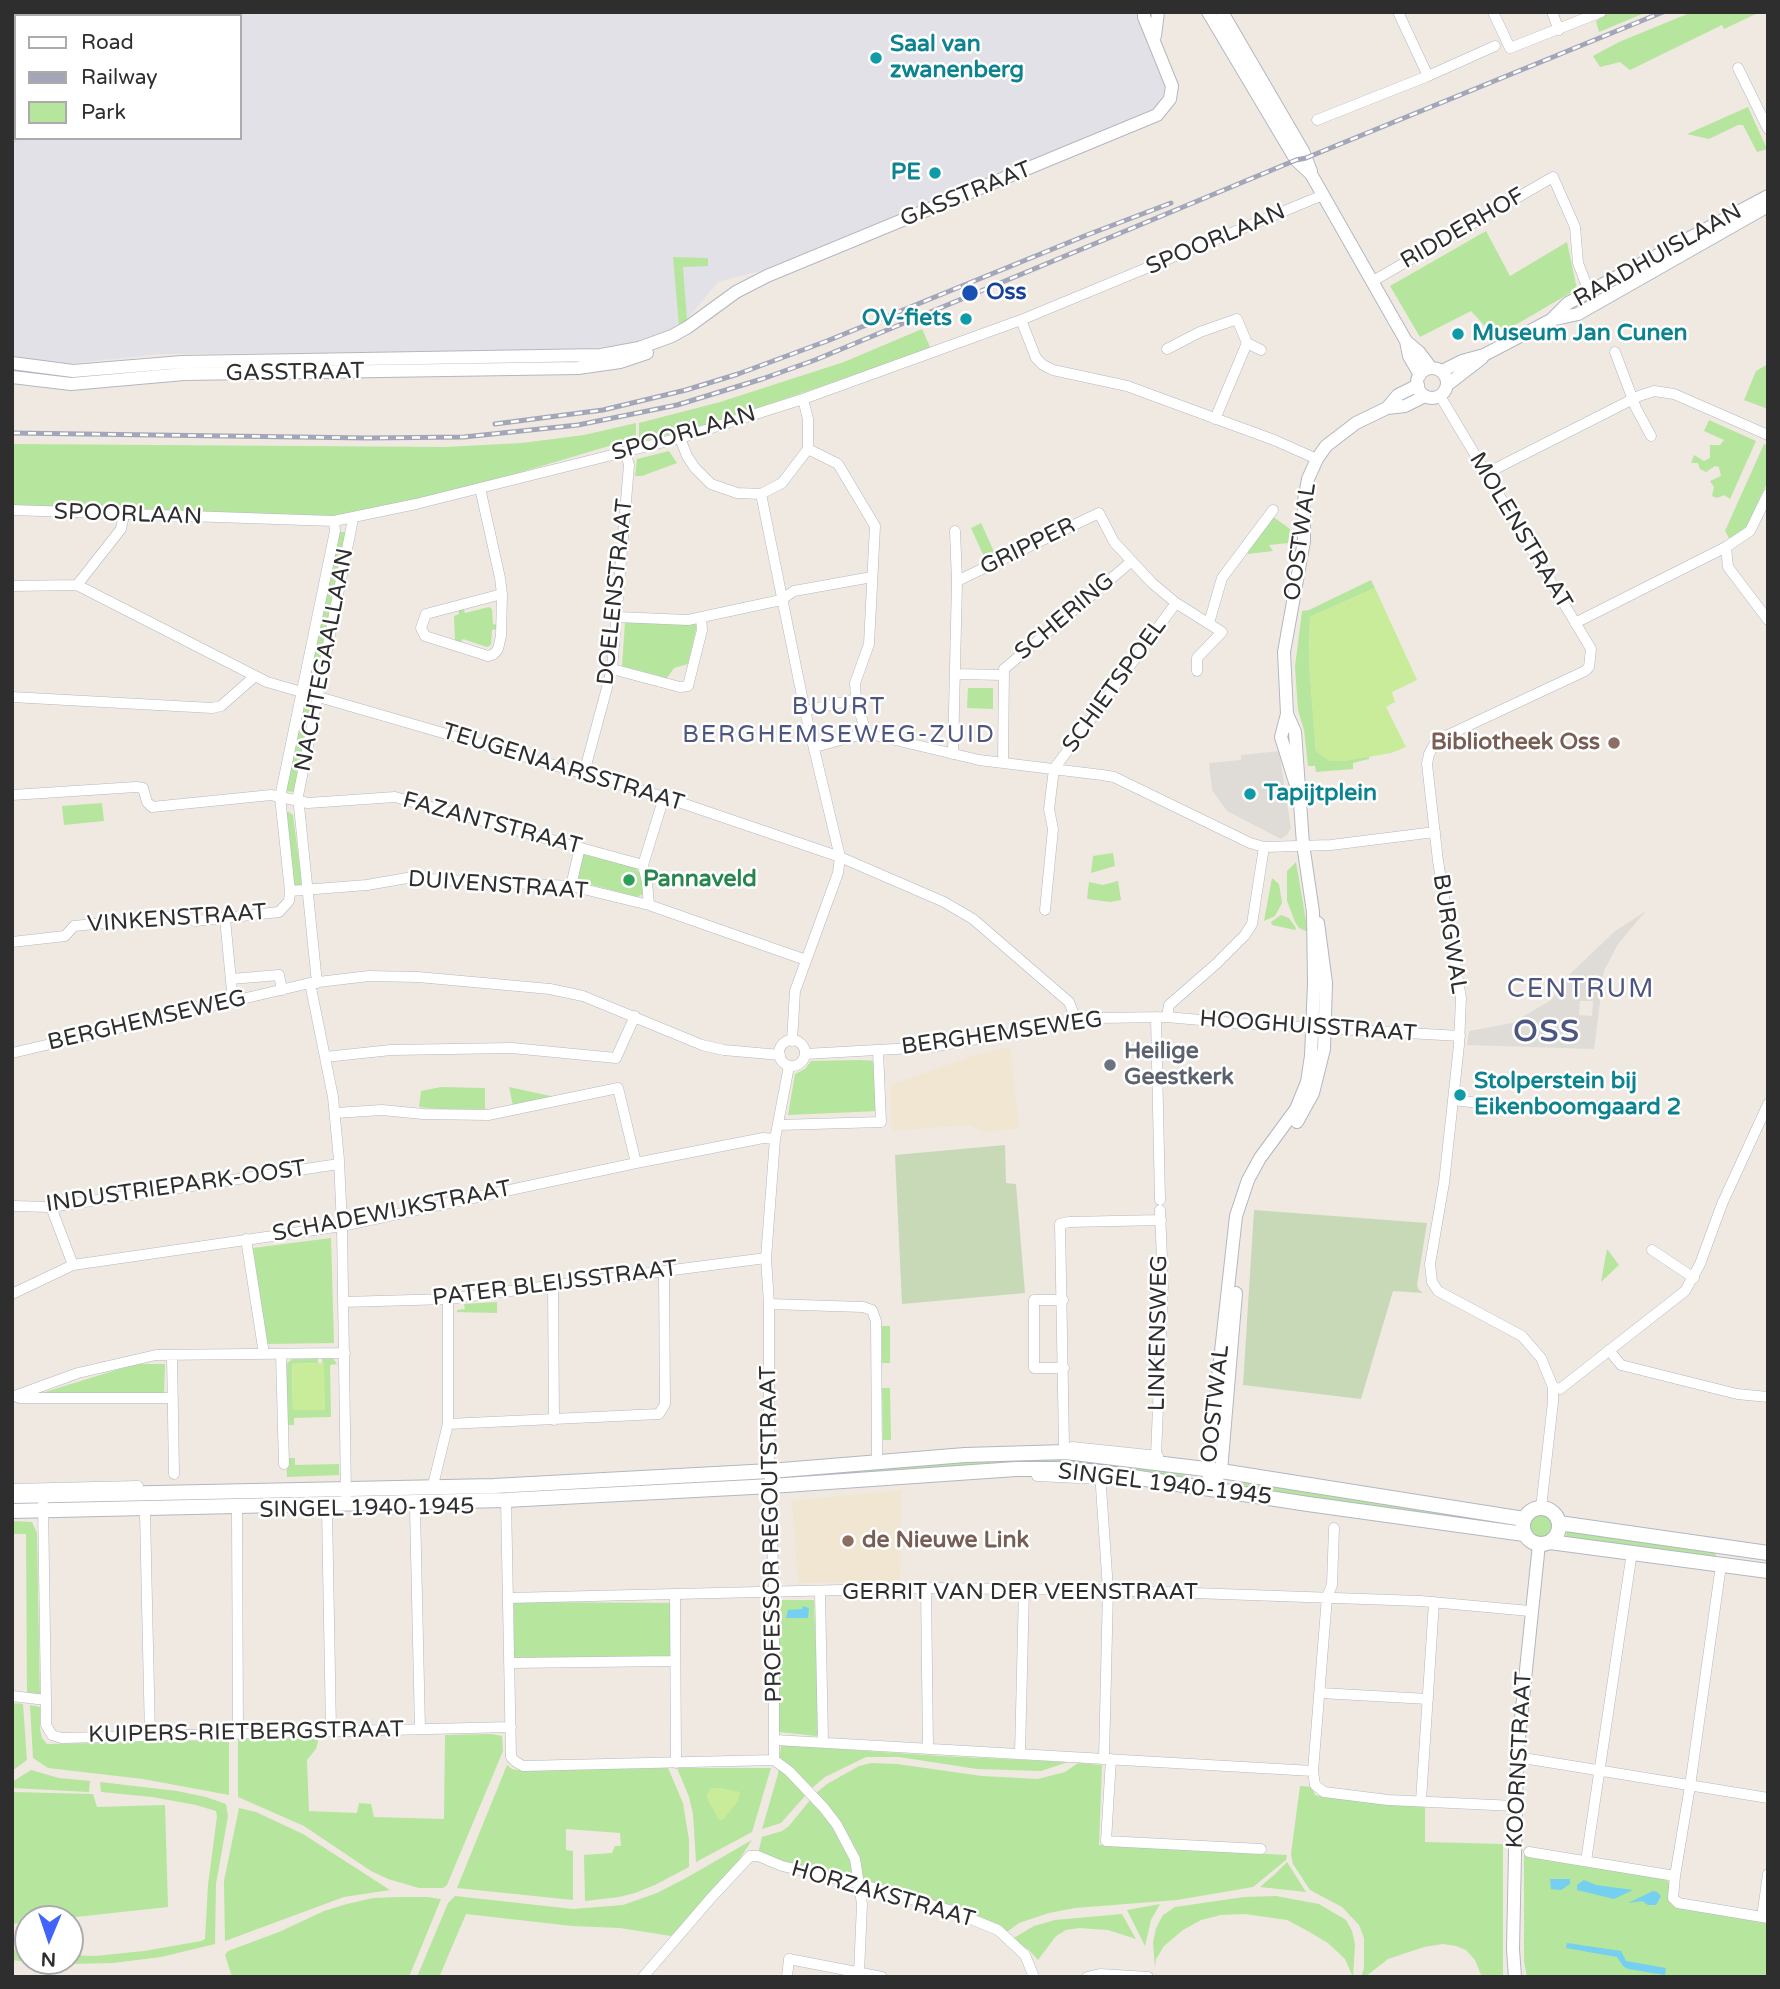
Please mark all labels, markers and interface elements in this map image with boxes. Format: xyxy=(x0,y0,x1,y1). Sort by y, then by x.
legend xyxy=(14,14,242,140)
text: Road xyxy=(81,30,134,55)
place label: Saal van zwanenberg xyxy=(890,31,1024,85)
marker: Saal van zwanenberg xyxy=(868,50,884,66)
text: Railway xyxy=(81,65,158,90)
text: Park xyxy=(81,100,126,125)
street label: GASSTRAAT xyxy=(896,156,1036,234)
place label: PE xyxy=(891,159,921,187)
marker: PE xyxy=(927,165,943,181)
street label: RIDDERHOF xyxy=(1396,182,1530,276)
street label: SPOORLAAN xyxy=(1142,198,1290,282)
street label: RAADHUISLAAN xyxy=(1569,198,1747,314)
place label: Oss xyxy=(986,279,1027,307)
marker: Oss xyxy=(960,283,980,303)
place label: OV-fiets xyxy=(862,305,952,333)
marker: OV-fiets xyxy=(958,311,974,327)
place label: Museum Jan Cunen xyxy=(1472,320,1687,348)
marker: Museum Jan Cunen xyxy=(1450,326,1466,342)
street label: GASSTRAAT xyxy=(225,358,365,388)
street label: SPOORLAAN xyxy=(609,400,759,468)
street label: MOLENSTRAAT xyxy=(1462,448,1578,614)
street label: OOSTWAL xyxy=(1279,481,1323,603)
street label: DOELENSTRAAT xyxy=(592,497,640,687)
street label: SPOORLAAN xyxy=(53,499,203,531)
street label: GRIPPER xyxy=(976,512,1080,582)
street label: NACHTEGAALLAAN xyxy=(290,546,360,774)
street label: SCHERING xyxy=(1010,568,1120,666)
street label: SCHIETSPOEL xyxy=(1057,614,1173,758)
district label: BUURT BERGHEMSEWEG-ZUID xyxy=(684,694,994,750)
street label: TEUGENAARSSTRAAT xyxy=(439,718,687,818)
place label: Bibliotheek Oss xyxy=(1431,729,1600,757)
marker: Bibliotheek Oss xyxy=(1606,735,1622,751)
place label: Tapijtplein xyxy=(1264,780,1377,808)
marker: Tapijtplein xyxy=(1242,786,1258,802)
street label: FAZANTSTRAAT xyxy=(399,787,585,861)
street label: DUIVENSTRAAT xyxy=(407,866,589,906)
place label: Pannaveld xyxy=(643,866,757,894)
marker: Pannaveld xyxy=(621,872,637,888)
street label: BURGWAL xyxy=(1426,872,1472,996)
street label: VINKENSTRAAT xyxy=(86,899,268,939)
district label: CENTRUM xyxy=(1508,974,1654,1006)
street label: BERGHEMSEWEG xyxy=(45,985,249,1057)
street label: BERGHEMSEWEG xyxy=(900,1006,1104,1062)
street label: HOOGHUISSTRAAT xyxy=(1198,1006,1418,1048)
district label: OSS xyxy=(1514,1015,1580,1051)
place label: Heilige Geestkerk xyxy=(1124,1038,1234,1092)
marker: Heilige Geestkerk xyxy=(1102,1057,1118,1073)
place label: Stolperstein bij Eikenboomgaard 2 xyxy=(1474,1068,1681,1122)
marker: Stolperstein bij Eikenboomgaard 2 xyxy=(1452,1087,1468,1103)
street label: INDUSTRIEPARK-OOST xyxy=(44,1155,308,1219)
street label: SCHADEWIJKSTRAAT xyxy=(270,1175,514,1249)
street label: PATER BLEIJSSTRAAT xyxy=(431,1255,679,1313)
street label: LINKENSWEG xyxy=(1144,1255,1174,1411)
street label: OOSTWAL xyxy=(1196,1344,1236,1464)
street label: PROFESSOR REGOUTSTRAAT xyxy=(755,1365,789,1703)
street label: SINGEL 1940-1945 xyxy=(1056,1458,1274,1512)
street label: SINGEL 1940-1945 xyxy=(259,1493,475,1525)
place label: de Nieuwe Link xyxy=(862,1527,1029,1555)
marker: de Nieuwe Link xyxy=(840,1533,856,1549)
street label: GERRIT VAN DER VEENSTRAAT xyxy=(842,1579,1198,1607)
street label: KOORNSTRAAT xyxy=(1502,1671,1538,1849)
street label: KUIPERS-RIETBERGSTRAAT xyxy=(88,1716,404,1750)
street label: HORZAKSTRAAT xyxy=(788,1856,978,1934)
north arrow xyxy=(14,1905,84,1975)
text: N xyxy=(40,1948,56,1970)

